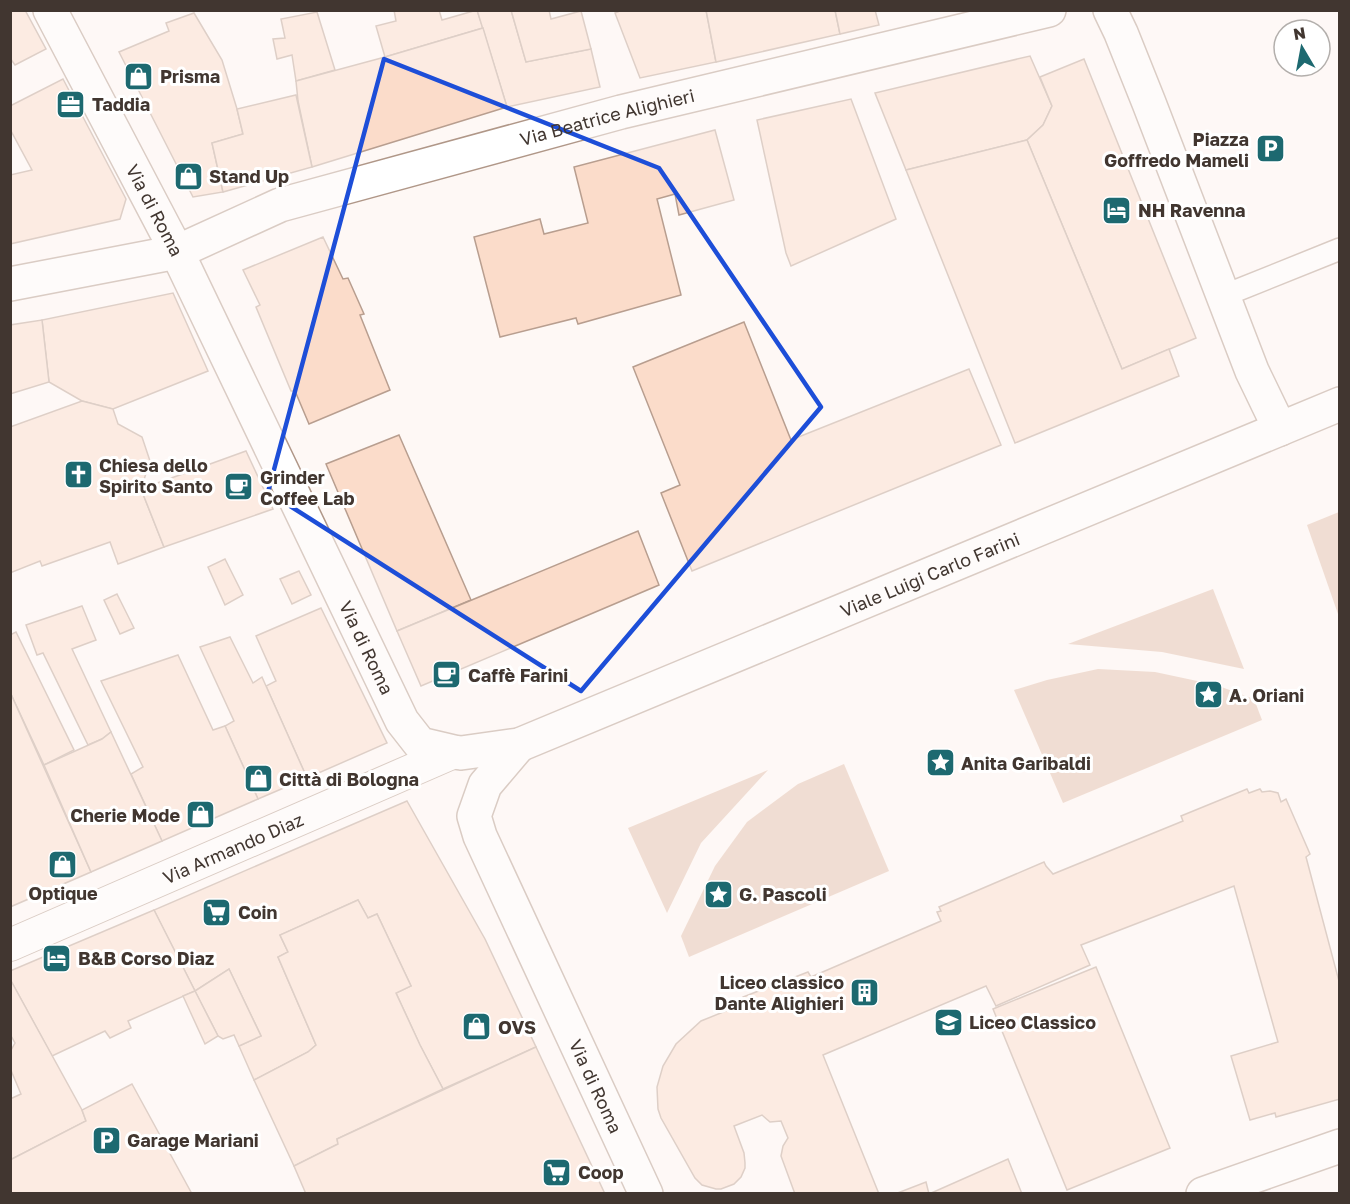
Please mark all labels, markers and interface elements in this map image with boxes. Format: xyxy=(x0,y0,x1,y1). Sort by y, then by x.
north arrow xyxy=(1272,18,1332,78)
text: N xyxy=(1292,22,1307,44)
shop icon: Prisma xyxy=(123,60,155,92)
place label: Prisma xyxy=(160,65,220,87)
street label: Via Beatrice Alighieri xyxy=(517,84,697,150)
office icon: Taddia xyxy=(55,88,87,120)
place label: Taddia xyxy=(92,93,150,115)
place label: Piazza Goffredo Mameli xyxy=(1104,128,1249,171)
parking icon: Piazza Goffredo Mameli xyxy=(1254,133,1286,165)
street label: Via di Roma xyxy=(122,160,188,260)
shop icon: Stand Up xyxy=(172,160,204,192)
place label: Stand Up xyxy=(209,165,289,187)
hotel icon: NH Ravenna xyxy=(1101,194,1133,226)
place label: NH Ravenna xyxy=(1138,199,1246,221)
place label: Chiesa dello Spirito Santo xyxy=(99,454,213,497)
church icon: Chiesa dello Spirito Santo xyxy=(62,459,94,491)
place label: Grinder Coffee Lab xyxy=(260,466,355,509)
cafe icon: Grinder Coffee Lab xyxy=(223,471,255,503)
street label: Viale Luigi Carlo Farini xyxy=(837,527,1023,621)
street label: Via di Roma xyxy=(335,597,399,698)
cafe icon: Caffè Farini xyxy=(431,659,463,691)
place label: Caffè Farini xyxy=(468,664,568,686)
place icon: A. Oriani xyxy=(1192,679,1224,711)
place label: A. Oriani xyxy=(1229,684,1304,706)
place icon: Anita Garibaldi xyxy=(924,747,956,779)
place label: Anita Garibaldi xyxy=(961,752,1091,774)
shop icon: Città di Bologna xyxy=(242,763,274,795)
place label: Città di Bologna xyxy=(279,768,419,790)
shop icon: Cherie Mode xyxy=(185,799,217,831)
place label: Cherie Mode xyxy=(70,804,180,826)
street label: Via Armando Diaz xyxy=(159,808,306,888)
shop icon: Optique xyxy=(47,848,79,880)
place icon: G. Pascoli xyxy=(702,878,734,910)
place label: Optique xyxy=(28,882,98,904)
place label: G. Pascoli xyxy=(739,883,827,905)
supermarket icon: Coin xyxy=(201,896,233,928)
place label: Coin xyxy=(238,901,278,923)
hotel icon: B&B Corso Diaz xyxy=(41,942,73,974)
place label: B&B Corso Diaz xyxy=(78,947,214,969)
place label: Liceo classico Dante Alighieri xyxy=(714,971,844,1014)
building icon: Liceo classico Dante Alighieri xyxy=(849,976,881,1008)
school or university icon: Liceo Classico xyxy=(932,1006,964,1038)
shop icon: OVS xyxy=(461,1011,493,1043)
place label: Liceo Classico xyxy=(969,1011,1096,1033)
place label: OVS xyxy=(498,1016,536,1038)
street label: Via di Roma xyxy=(565,1036,627,1137)
parking icon: Garage Mariani xyxy=(90,1124,122,1156)
place label: Garage Mariani xyxy=(127,1129,259,1151)
supermarket icon: Coop xyxy=(541,1156,573,1188)
place label: Coop xyxy=(578,1161,623,1183)

